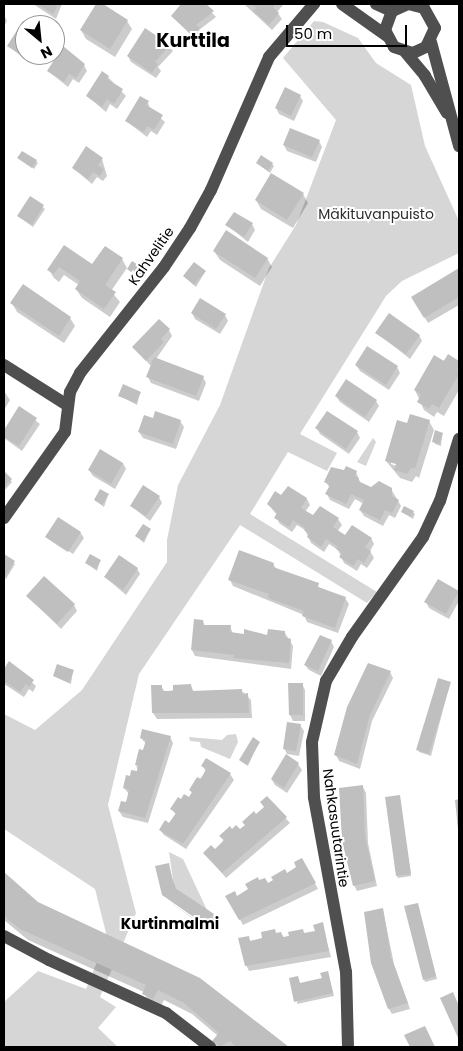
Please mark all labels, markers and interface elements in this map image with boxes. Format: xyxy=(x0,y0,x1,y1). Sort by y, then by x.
north arrow xyxy=(15,15,65,65)
scale bar xyxy=(288,15,409,47)
text: 50 m xyxy=(294,23,332,44)
district label: Kurttila xyxy=(156,30,230,52)
text: N xyxy=(37,41,56,64)
park label: Mäkituvanpuisto xyxy=(318,206,434,222)
street label: Kahvelitie xyxy=(125,224,177,288)
street label: Nahkasuutarintie xyxy=(319,768,353,888)
district label: Kurtinmalmi xyxy=(121,915,219,933)

